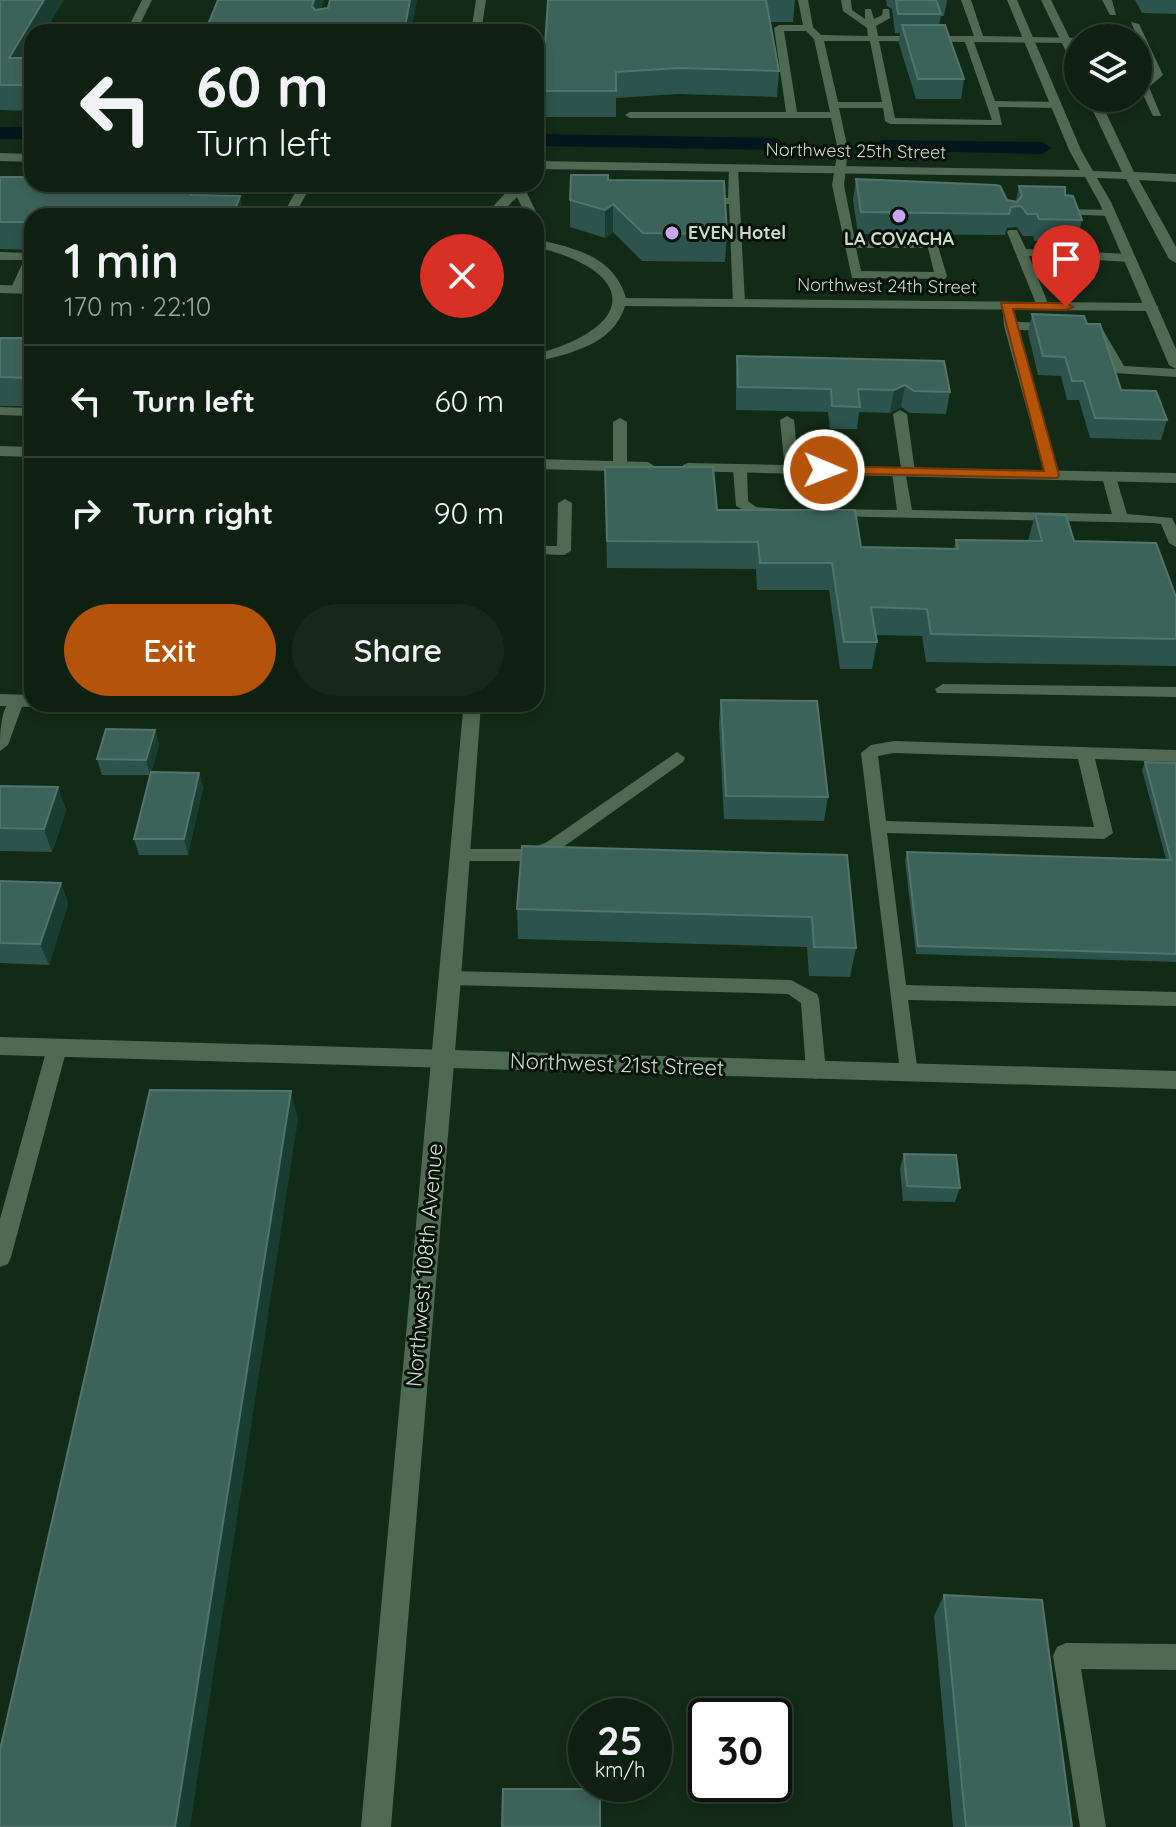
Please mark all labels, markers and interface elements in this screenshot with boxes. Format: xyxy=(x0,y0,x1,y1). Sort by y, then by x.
map controls xyxy=(1064,24,1152,112)
button: layers xyxy=(1064,24,1152,112)
text: 60 m xyxy=(196,51,329,121)
icon: left xyxy=(64,56,168,160)
text: Turn left xyxy=(196,120,332,165)
street label: Northwest 25th Street xyxy=(766,137,947,164)
marker: LA COVACHA xyxy=(890,207,908,225)
place label: EVEN Hotel xyxy=(688,221,786,244)
marker: EVEN Hotel xyxy=(663,224,681,242)
pin xyxy=(1032,225,1100,307)
place label: LA COVACHA xyxy=(844,227,955,250)
text: 1 min xyxy=(64,230,179,290)
button: close xyxy=(420,234,504,318)
icon: arrive xyxy=(1044,237,1088,281)
street label: Northwest 24th Street xyxy=(797,272,977,299)
text: 170 m · 22:10 xyxy=(64,290,211,323)
icon: left xyxy=(64,379,108,423)
text: Turn left xyxy=(132,382,255,420)
text: 60 m xyxy=(434,382,504,420)
position arrow xyxy=(782,428,866,512)
icon: right xyxy=(64,491,108,535)
text: Turn right xyxy=(132,494,273,532)
text: 90 m xyxy=(434,494,504,532)
button: Exit xyxy=(64,604,276,696)
button: Share xyxy=(292,604,504,696)
street label: Northwest 21st Street xyxy=(509,1046,725,1082)
street label: Northwest 108th Avenue xyxy=(399,1142,449,1388)
speed limit sign: 30 xyxy=(688,1698,792,1802)
text: 25 xyxy=(597,1715,643,1765)
text: km/h xyxy=(595,1757,645,1782)

